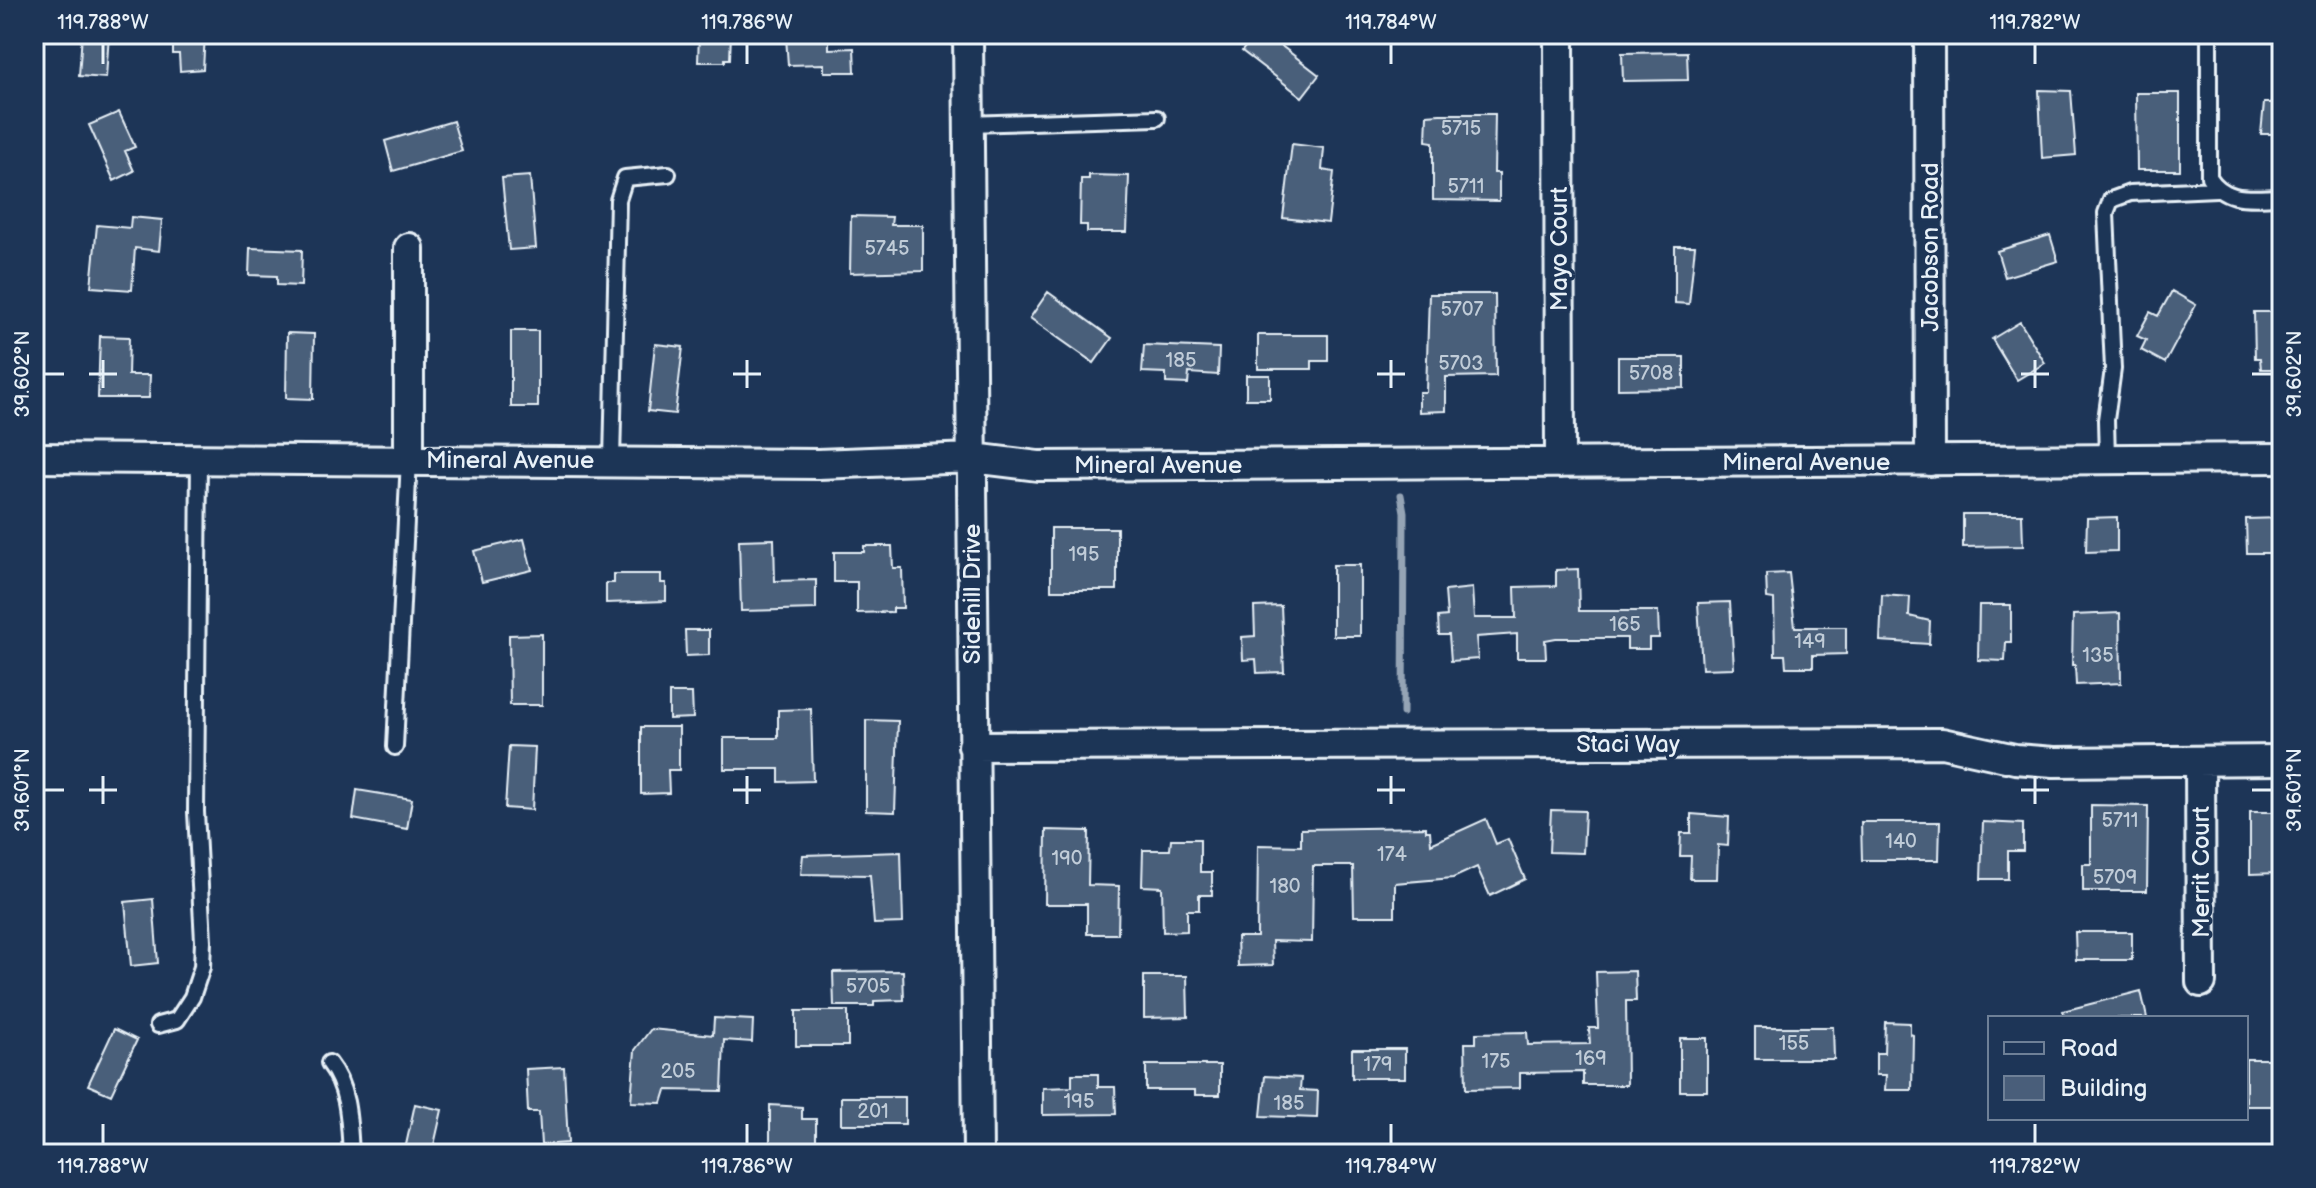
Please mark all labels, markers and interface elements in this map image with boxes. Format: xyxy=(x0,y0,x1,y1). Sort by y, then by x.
text: 119.788°W xyxy=(57,11,149,35)
text: 119.786°W xyxy=(701,11,793,35)
text: 119.784°W xyxy=(1345,11,1437,35)
text: 119.782°W xyxy=(1989,11,2081,35)
house number: 5715 xyxy=(1441,117,1481,141)
street label: Jacobson Road xyxy=(1916,162,1945,332)
house number: 5711 xyxy=(1448,175,1484,199)
street label: Mayo Court xyxy=(1545,186,1574,311)
house number: 5745 xyxy=(865,237,909,261)
house number: 5707 xyxy=(1441,298,1484,322)
text: 39.602°N xyxy=(11,330,35,418)
text: 39.602°N xyxy=(2283,330,2307,418)
house number: 185 xyxy=(1166,349,1196,373)
house number: 5703 xyxy=(1438,352,1484,376)
house number: 5708 xyxy=(1629,362,1673,386)
street label: Mineral Avenue xyxy=(426,446,594,475)
street label: Mineral Avenue xyxy=(1722,448,1890,477)
street label: Mineral Avenue xyxy=(1074,451,1242,480)
street label: Sidehill Drive xyxy=(958,524,987,664)
house number: 195 xyxy=(1069,543,1099,567)
house number: 165 xyxy=(1609,613,1641,637)
house number: 149 xyxy=(1794,630,1826,654)
house number: 135 xyxy=(2082,644,2114,668)
street label: Staci Way xyxy=(1576,730,1680,759)
text: 39.601°N xyxy=(11,748,35,832)
text: 39.601°N xyxy=(2283,748,2307,832)
street label: Merrit Court xyxy=(2187,805,2216,938)
house number: 5711 xyxy=(2102,809,2138,833)
house number: 140 xyxy=(1885,830,1917,854)
house number: 174 xyxy=(1377,843,1407,867)
house number: 190 xyxy=(1051,847,1083,871)
house number: 5709 xyxy=(2093,866,2137,890)
house number: 180 xyxy=(1269,875,1301,899)
house number: 5705 xyxy=(846,975,890,999)
legend xyxy=(1988,1016,2248,1120)
house number: 155 xyxy=(1779,1032,1809,1056)
text: Road xyxy=(2060,1034,2118,1063)
house number: 169 xyxy=(1575,1047,1607,1071)
house number: 175 xyxy=(1481,1050,1511,1074)
house number: 179 xyxy=(1363,1053,1393,1077)
house number: 205 xyxy=(660,1060,696,1084)
text: Building xyxy=(2060,1074,2147,1103)
house number: 195 xyxy=(1064,1090,1094,1114)
house number: 185 xyxy=(1274,1092,1304,1116)
house number: 201 xyxy=(857,1100,889,1124)
text: 119.788°W xyxy=(57,1155,149,1179)
text: 119.786°W xyxy=(701,1155,793,1179)
text: 119.784°W xyxy=(1345,1155,1437,1179)
text: 119.782°W xyxy=(1989,1155,2081,1179)

